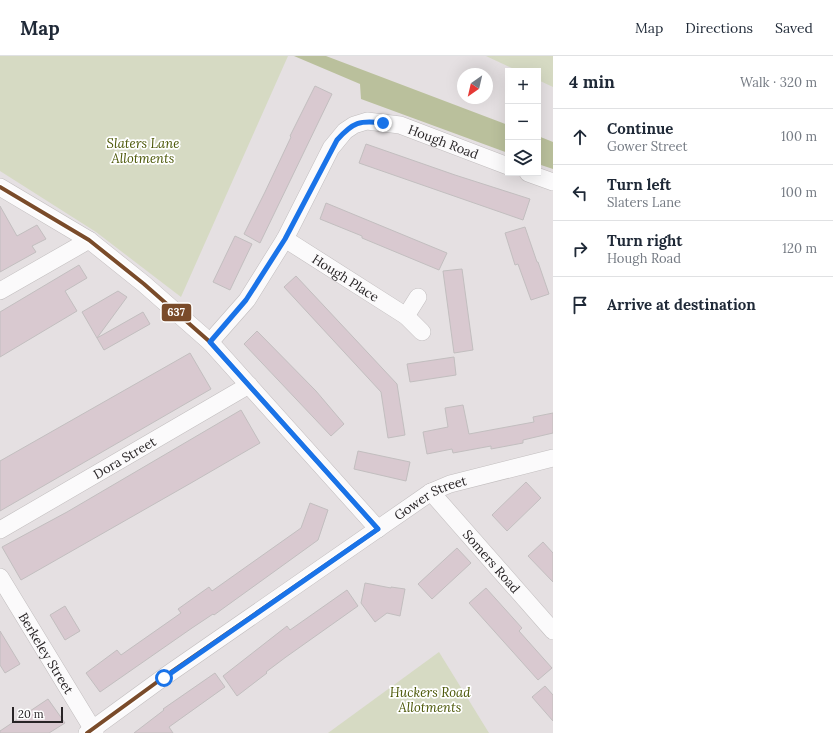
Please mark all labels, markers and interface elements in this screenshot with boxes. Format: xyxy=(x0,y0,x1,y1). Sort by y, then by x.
text: Map xyxy=(20,16,60,40)
text: Map xyxy=(635,19,663,37)
text: Directions xyxy=(685,19,753,37)
text: Saved xyxy=(775,19,813,37)
north arrow xyxy=(457,68,493,104)
map controls xyxy=(505,68,541,176)
button: + xyxy=(505,68,541,104)
text: 4 min xyxy=(569,71,615,93)
text: Walk · 320 m xyxy=(740,74,817,91)
button: − xyxy=(505,104,541,140)
route end xyxy=(374,114,392,132)
text: Continue xyxy=(607,119,673,138)
street label: Hough Road xyxy=(406,120,481,163)
icon: ahead xyxy=(569,126,591,148)
text: 100 m xyxy=(781,128,817,145)
park label: Slaters Lane Allotments xyxy=(107,135,179,167)
text: Gower Street xyxy=(607,138,688,155)
button: layers xyxy=(505,140,541,176)
text: Turn left xyxy=(607,175,671,194)
icon: left xyxy=(569,182,591,204)
text: 100 m xyxy=(781,184,817,201)
text: Slaters Lane xyxy=(607,194,681,211)
text: Turn right xyxy=(607,231,683,250)
icon: right xyxy=(569,238,591,260)
text: 120 m xyxy=(782,240,817,257)
street label: Hough Place xyxy=(309,250,382,305)
text: Hough Road xyxy=(607,250,681,267)
icon: arrive xyxy=(569,294,591,316)
text: Arrive at destination xyxy=(607,295,756,314)
line badge: 637 xyxy=(161,303,192,322)
text: 637 xyxy=(167,305,185,319)
street label: Dora Street xyxy=(90,433,159,482)
street label: Gower Street xyxy=(391,472,468,524)
street label: Somers Road xyxy=(459,526,524,597)
street label: Berkeley Street xyxy=(15,609,78,697)
route start xyxy=(155,669,173,687)
park label: Huckers Road Allotments xyxy=(390,684,471,716)
scale bar xyxy=(12,705,63,724)
text: 20 m xyxy=(18,707,43,721)

